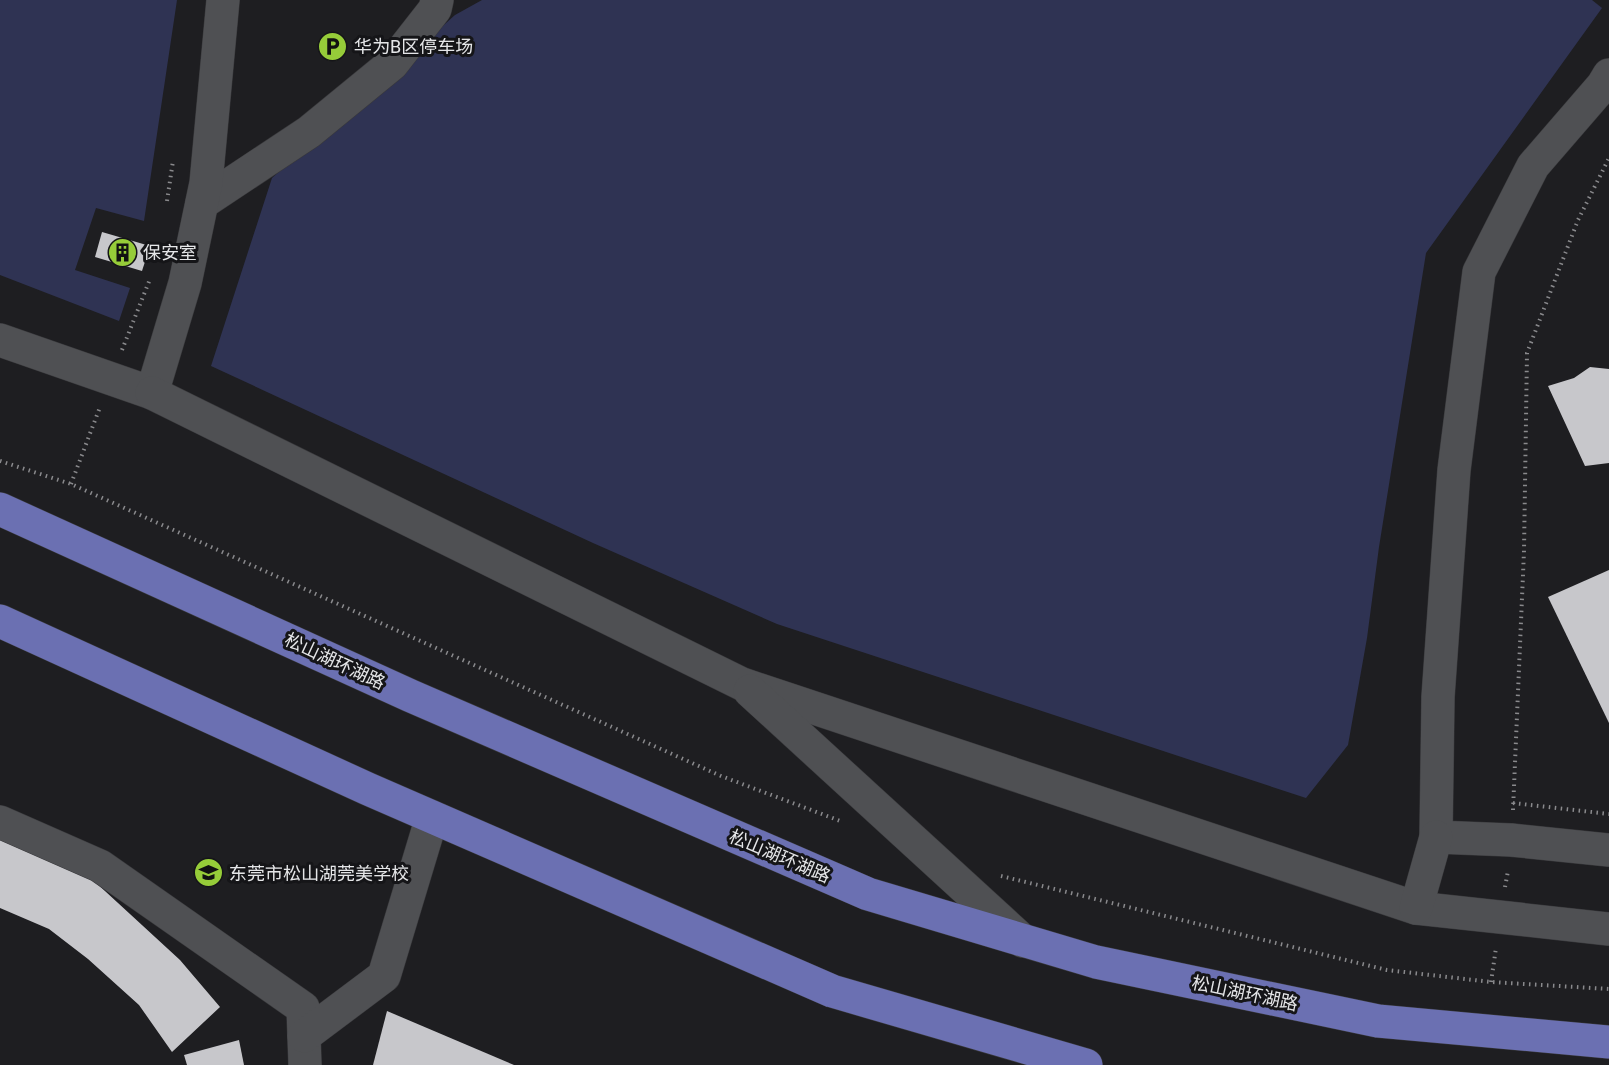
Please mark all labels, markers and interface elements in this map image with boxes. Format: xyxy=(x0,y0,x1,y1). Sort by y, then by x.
parking icon: 华为B区停车场 xyxy=(317,30,349,62)
place label: 华为B区停车场 xyxy=(354,36,473,57)
building icon: 保安室 xyxy=(106,236,138,268)
place label: 保安室 xyxy=(143,242,197,263)
street label: 松山湖环湖路 xyxy=(282,629,388,693)
street label: 松山湖环湖路 xyxy=(726,825,834,887)
school or university icon: 东莞市松山湖莞美学校 xyxy=(192,857,224,889)
place label: 东莞市松山湖莞美学校 xyxy=(229,863,409,884)
street label: 松山湖环湖路 xyxy=(1190,972,1300,1014)

